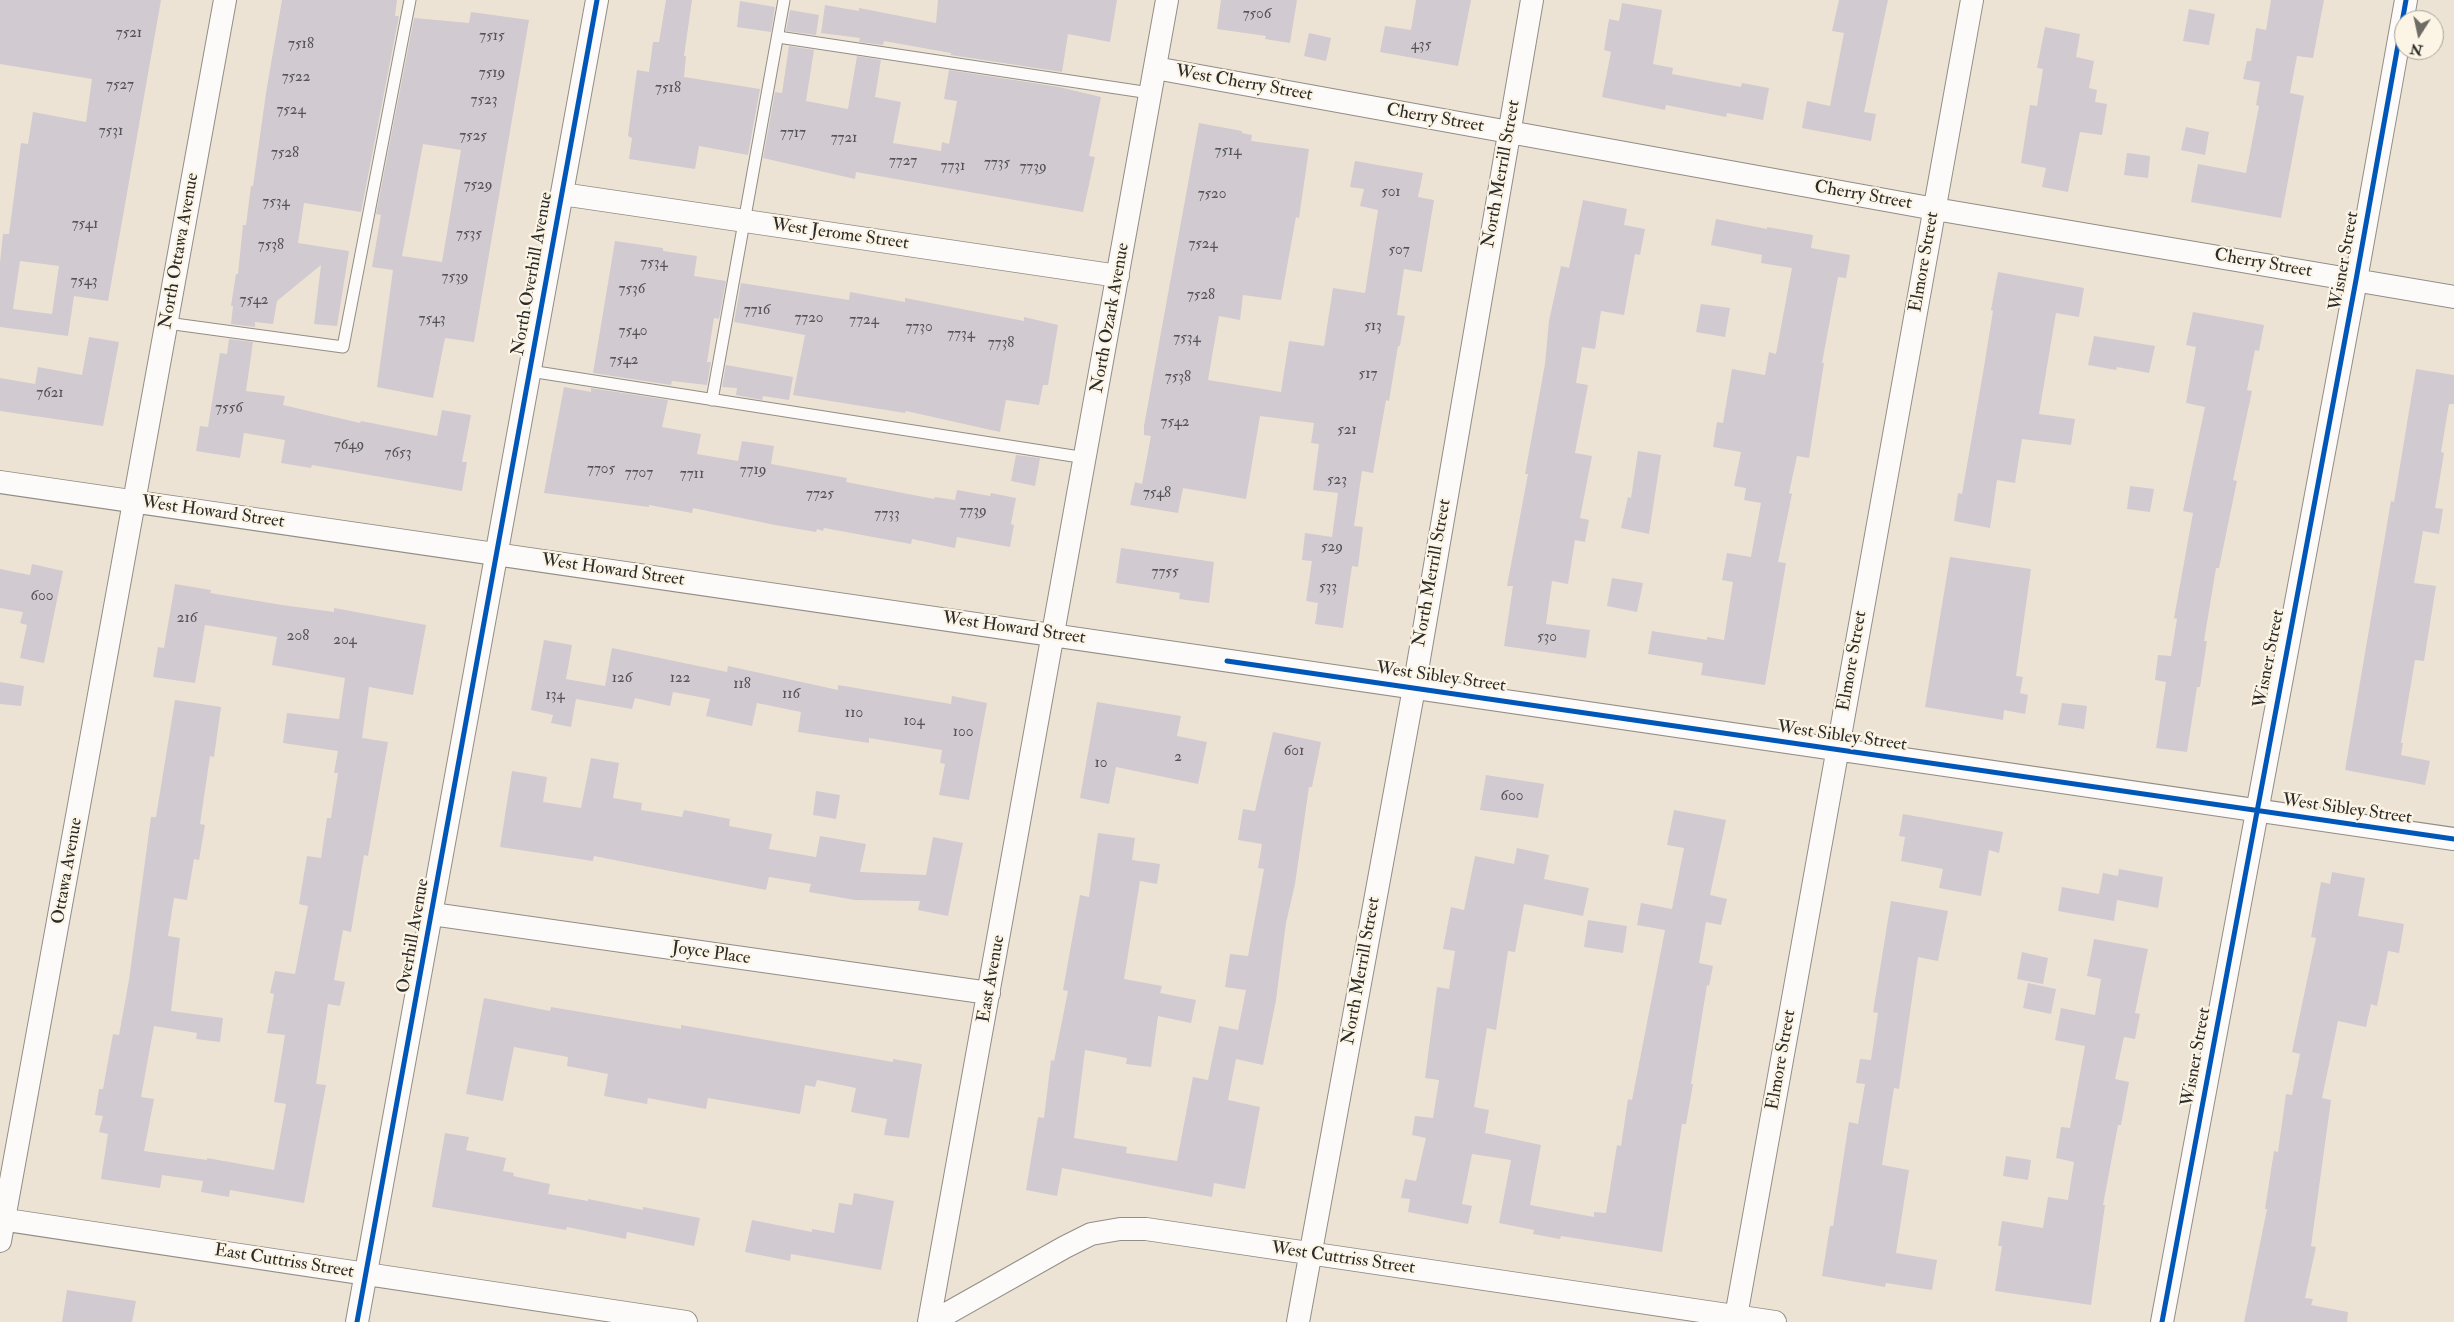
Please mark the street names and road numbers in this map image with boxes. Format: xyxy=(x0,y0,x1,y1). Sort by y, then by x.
street label: West Cherry Street xyxy=(1174,61,1314,107)
street label: North Merrill Street xyxy=(1478,99,1526,249)
street label: Cherry Street xyxy=(1385,100,1485,138)
street label: North Ottawa Avenue xyxy=(156,171,204,331)
street label: Cherry Street xyxy=(1813,177,1913,215)
street label: North Overhill Avenue xyxy=(508,190,558,358)
street label: Elmore Street xyxy=(1906,210,1944,314)
street label: Wisner Street xyxy=(2326,210,2364,312)
street label: West Jerome Street xyxy=(770,215,910,255)
street label: North Ozark Avenue xyxy=(1087,241,1135,395)
street label: Cherry Street xyxy=(2213,245,2313,283)
street label: West Howard Street xyxy=(140,492,286,534)
street label: North Merrill Street xyxy=(1409,498,1457,648)
street label: West Howard Street xyxy=(540,550,686,592)
street label: West Howard Street xyxy=(941,608,1087,650)
street label: Wisner Street xyxy=(2250,608,2290,710)
street label: Elmore Street xyxy=(1834,609,1872,713)
street label: West Sibley Street xyxy=(1375,658,1507,698)
street label: West Sibley Street xyxy=(1776,717,1908,757)
street label: West Sibley Street xyxy=(2281,790,2413,830)
street label: Ottawa Avenue xyxy=(48,816,88,926)
street label: Overhill Avenue xyxy=(393,877,435,995)
street label: North Merrill Street xyxy=(1338,896,1386,1046)
street label: East Avenue xyxy=(974,934,1010,1024)
street label: Joyce Place xyxy=(670,938,752,970)
street label: Wisner Street xyxy=(2178,1006,2216,1108)
street label: Elmore Street xyxy=(1763,1008,1801,1112)
street label: West Cuttriss Street xyxy=(1270,1238,1416,1280)
street label: East Cuttriss Street xyxy=(213,1240,355,1284)

